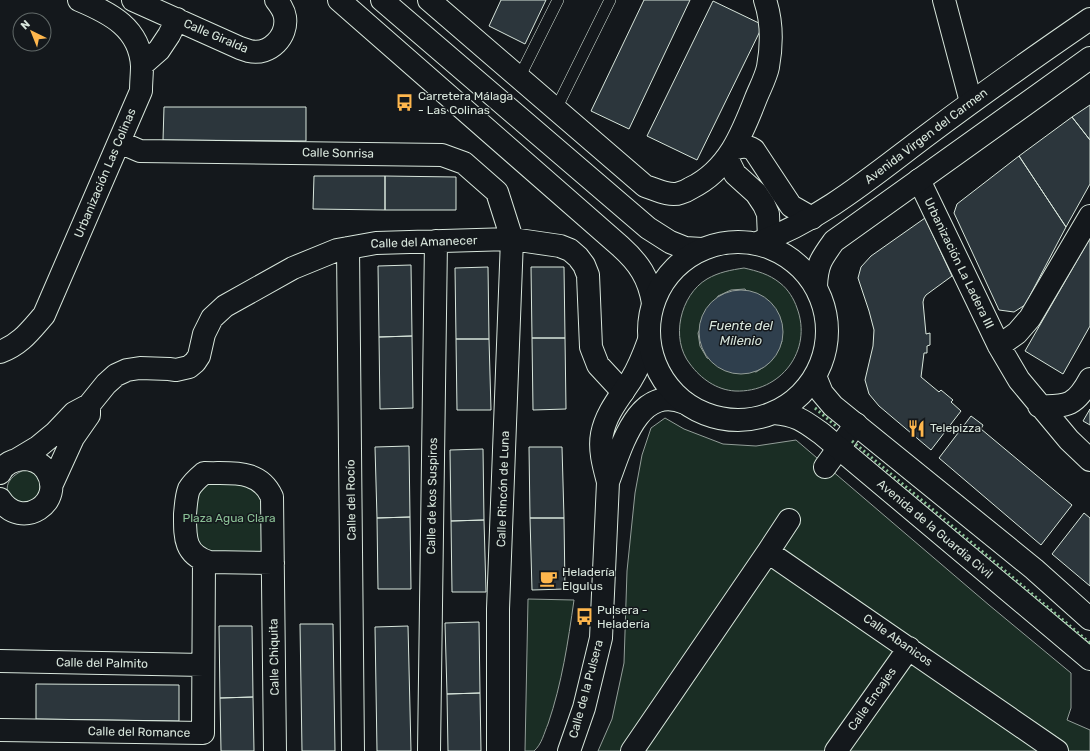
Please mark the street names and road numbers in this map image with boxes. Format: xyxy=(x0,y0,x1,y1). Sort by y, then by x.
street label: Calle Giralda xyxy=(182,16,250,56)
street label: Avenida Virgen del Carmen xyxy=(862,85,990,187)
street label: Urbanización Las Colinas xyxy=(71,106,139,240)
street label: Calle Sonrisa xyxy=(302,145,374,161)
street label: Urbanización La Ladera III xyxy=(921,195,997,331)
street label: Calle del Amanecer xyxy=(370,233,478,251)
street label: Calle Rincón de Luna xyxy=(494,431,512,547)
street label: Calle de kos Suspiros xyxy=(424,437,440,555)
street label: Calle del Rocío xyxy=(343,459,359,541)
street label: Avenida de la Guardia Civil xyxy=(874,477,996,581)
street label: Calle Abanicos xyxy=(861,611,935,669)
street label: Calle Chiquita xyxy=(266,618,282,696)
street label: Calle de la Pulsera xyxy=(566,638,606,740)
street label: Calle del Palmito xyxy=(56,655,148,671)
street label: Calle Encajes xyxy=(845,665,899,733)
street label: Calle del Romance xyxy=(88,724,191,740)

